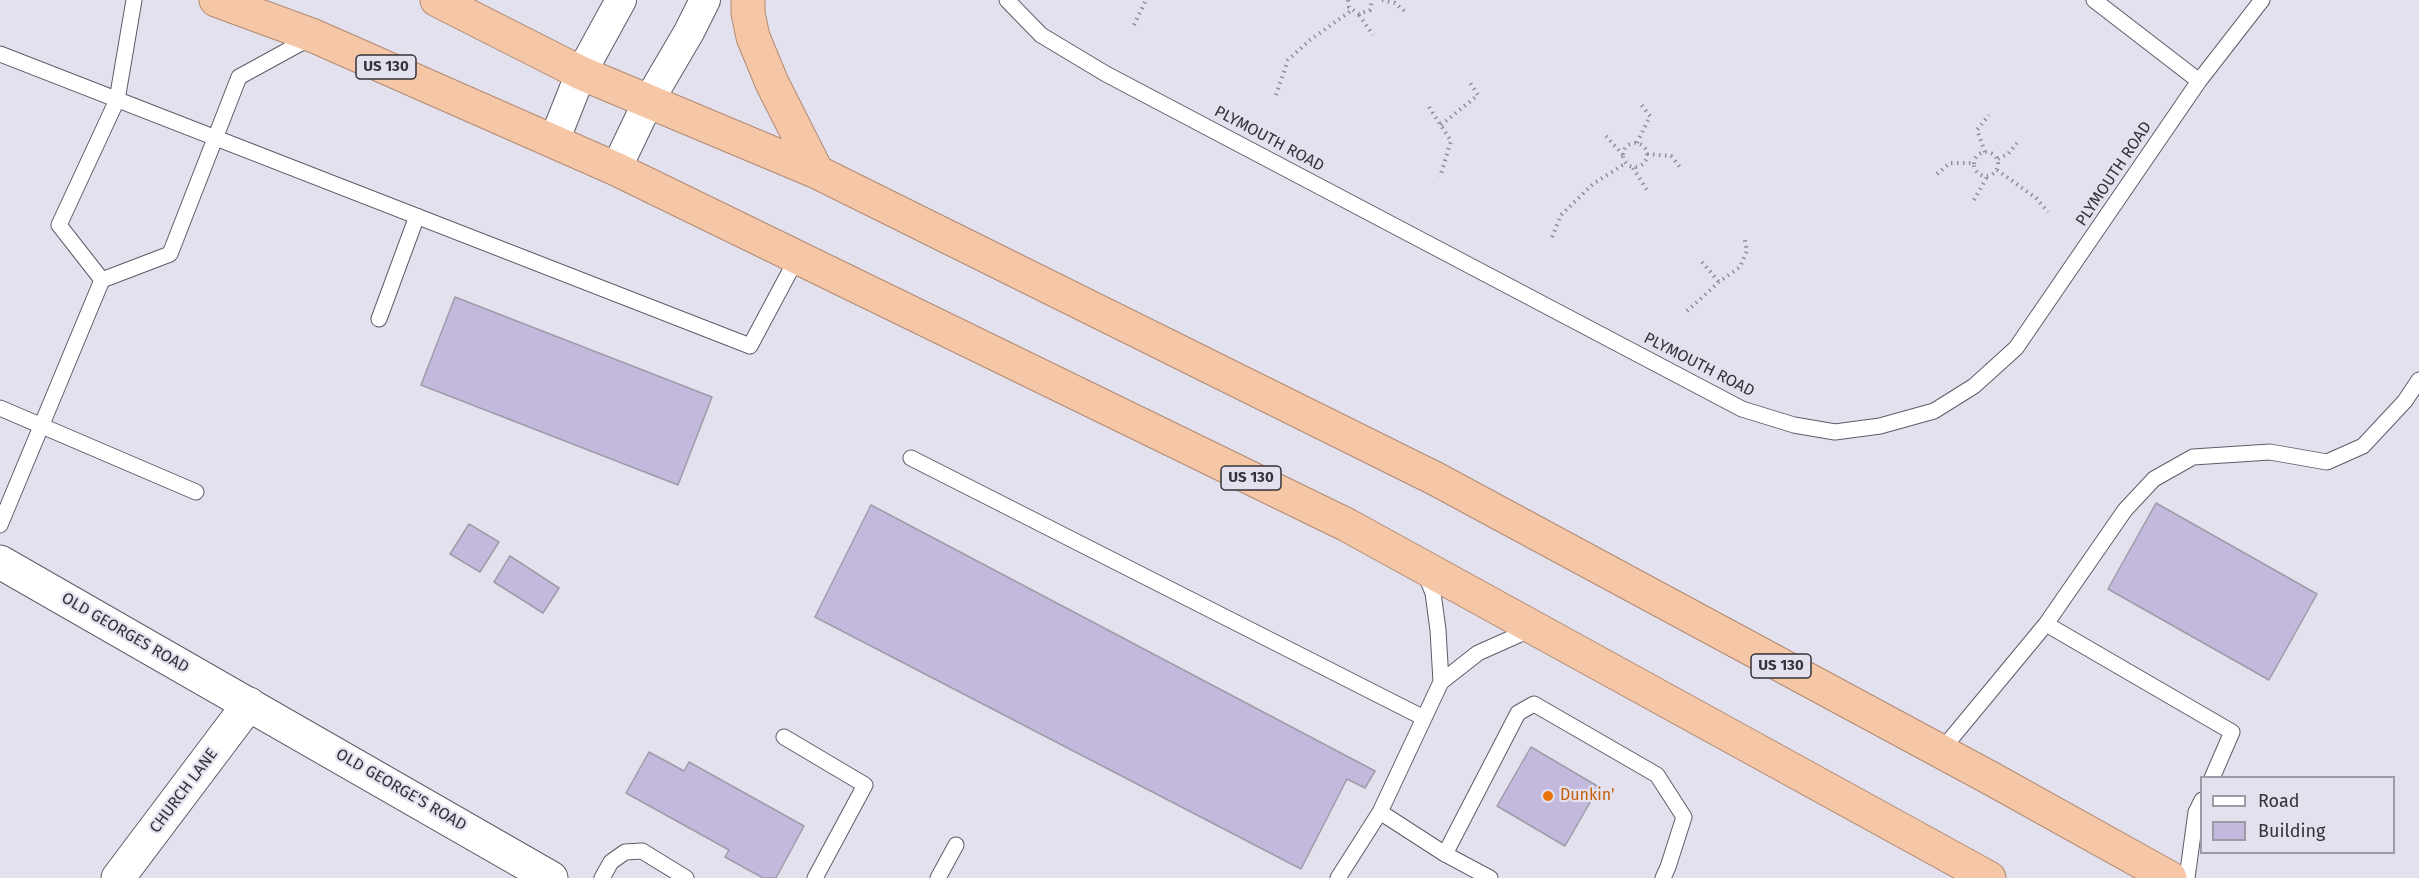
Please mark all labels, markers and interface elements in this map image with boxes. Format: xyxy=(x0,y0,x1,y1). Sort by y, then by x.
road number: US 130 xyxy=(356,55,416,79)
street label: PLYMOUTH ROAD xyxy=(1211,102,1327,176)
street label: PLYMOUTH ROAD xyxy=(2072,118,2156,230)
street label: PLYMOUTH ROAD xyxy=(1640,329,1758,401)
road number: US 130 xyxy=(1221,466,1281,490)
street label: OLD GEORGES ROAD xyxy=(58,589,192,677)
road number: US 130 xyxy=(1751,654,1811,678)
street label: CHURCH LANE xyxy=(146,745,222,837)
street label: OLD GEORGE'S ROAD xyxy=(332,745,470,835)
legend xyxy=(2200,776,2395,854)
place label: Dunkin' xyxy=(1560,786,1614,806)
marker: Dunkin' xyxy=(1541,789,1555,803)
text: Road xyxy=(2258,790,2300,812)
text: Building xyxy=(2258,820,2325,842)

